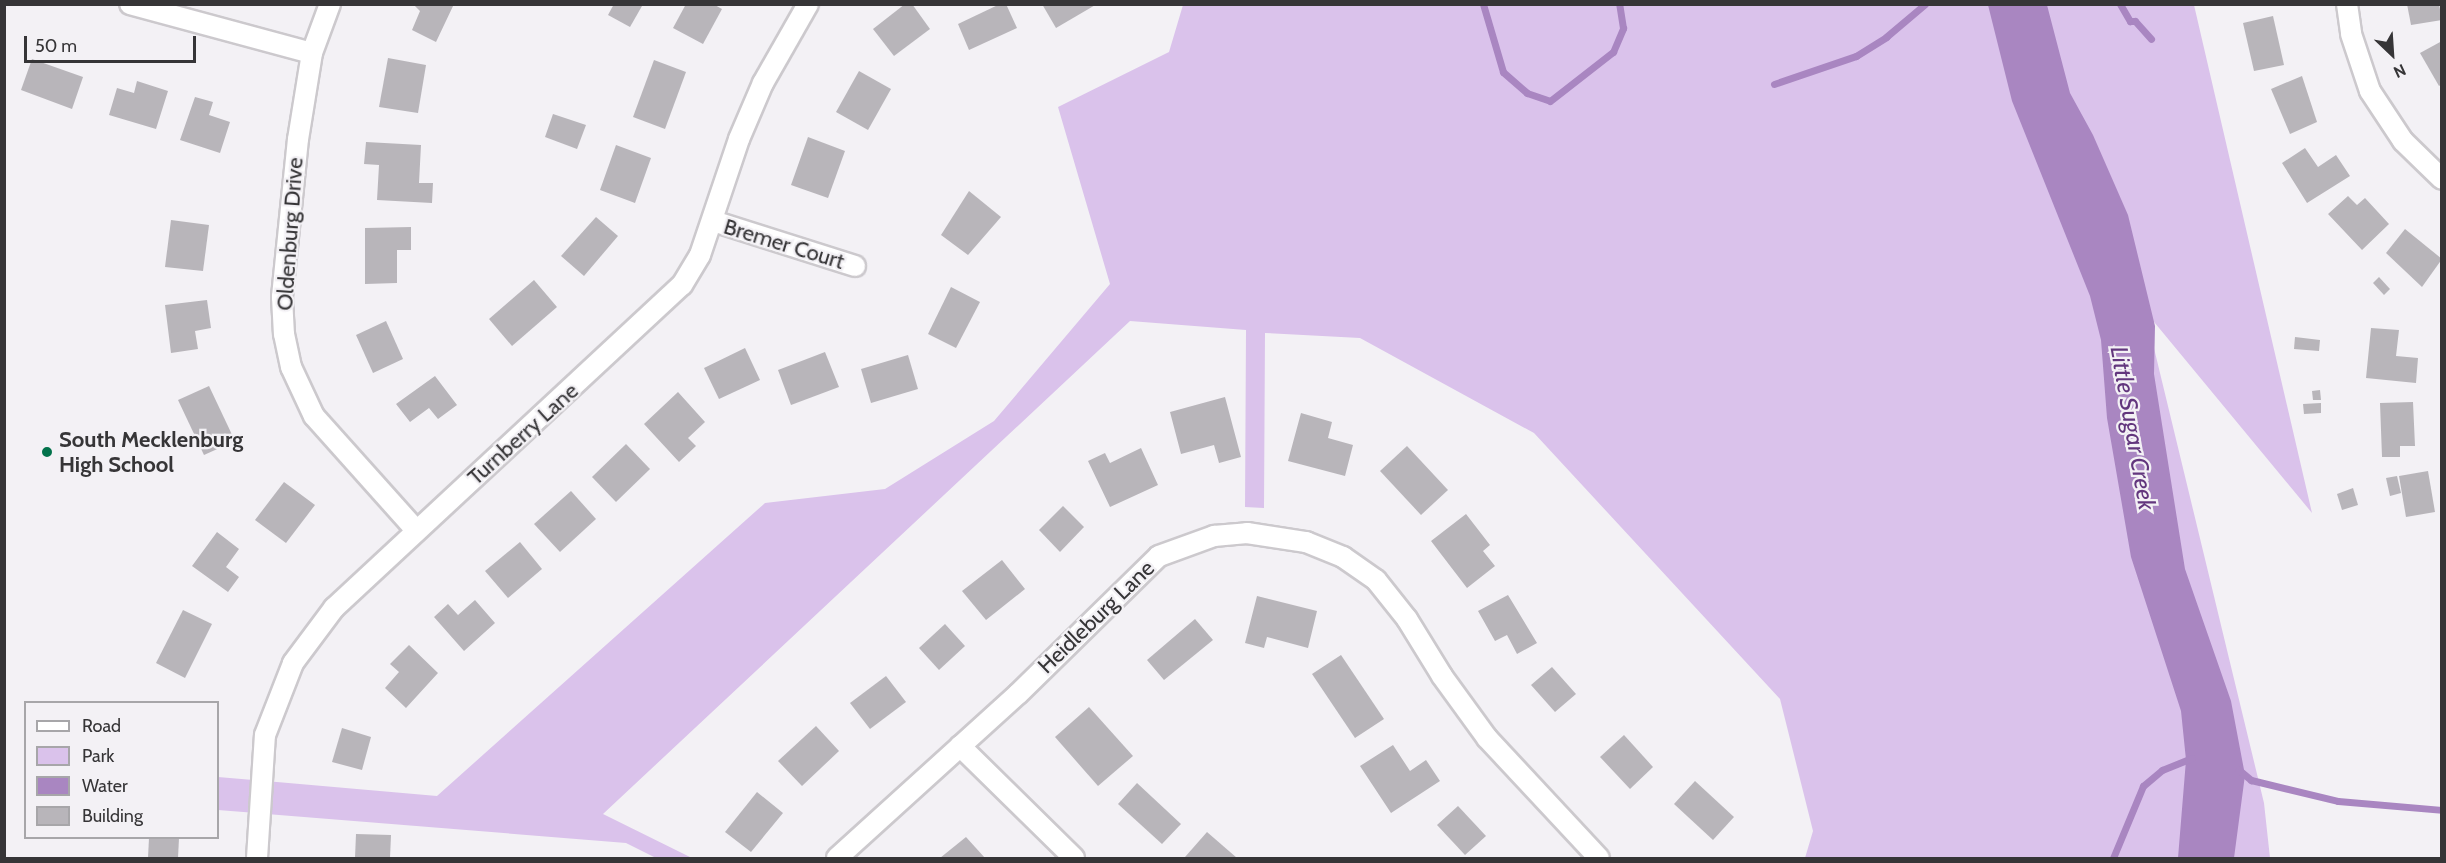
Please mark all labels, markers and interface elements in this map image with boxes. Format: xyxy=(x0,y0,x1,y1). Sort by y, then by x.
scale bar xyxy=(27,24,200,62)
north arrow xyxy=(2362,24,2422,84)
text: 50 m xyxy=(35,35,77,57)
text: N xyxy=(2391,60,2409,82)
street label: Oldenburg Drive xyxy=(271,157,309,311)
street label: Bremer Court xyxy=(721,213,847,275)
water label: Little Sugar Creek xyxy=(2104,344,2162,512)
street label: Turnberry Lane xyxy=(462,378,584,490)
place label: South Mecklenburg High School xyxy=(59,426,243,478)
marker: South Mecklenburg High School xyxy=(40,445,54,459)
street label: Heidleburg Lane xyxy=(1032,555,1160,679)
legend xyxy=(24,701,219,839)
text: Road xyxy=(82,715,121,737)
text: Park xyxy=(82,745,114,767)
text: Water xyxy=(82,775,128,797)
text: Building xyxy=(82,805,143,827)

